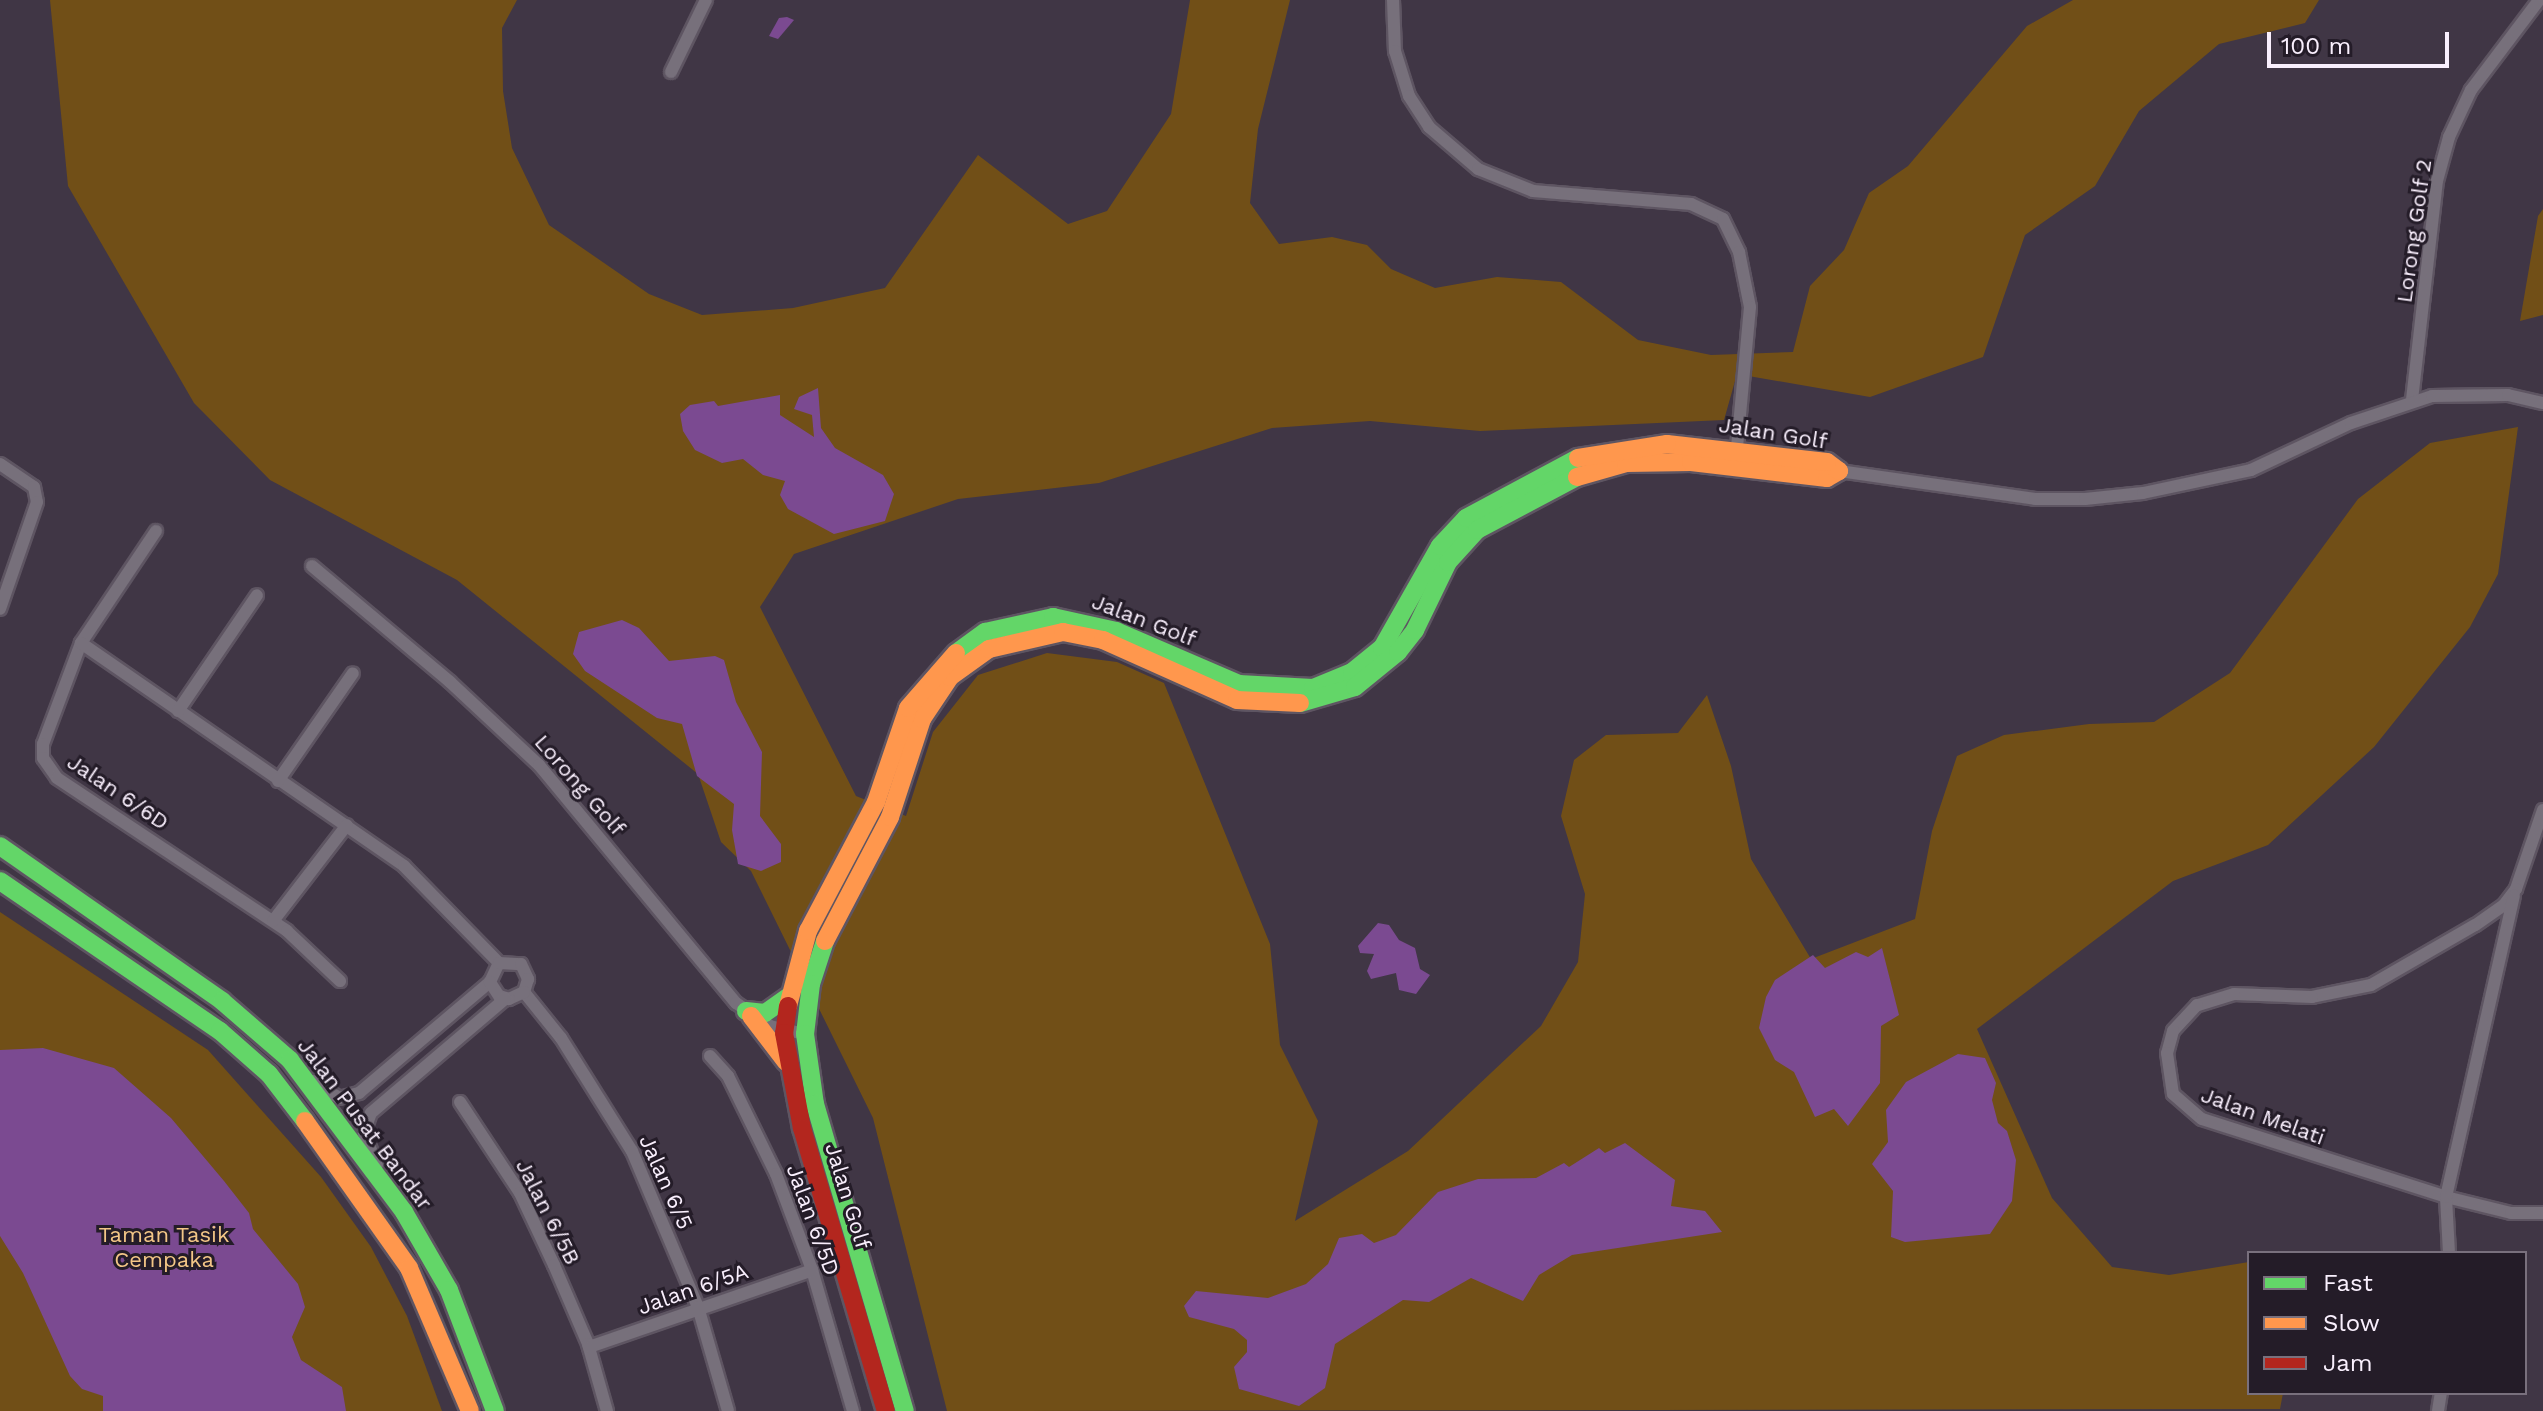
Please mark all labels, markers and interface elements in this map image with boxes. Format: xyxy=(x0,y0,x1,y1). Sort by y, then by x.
scale bar xyxy=(2271,16,2453,66)
text: 100 m xyxy=(2281,32,2351,60)
street label: Lorong Golf 2 xyxy=(2391,157,2437,305)
street label: Jalan Golf xyxy=(1717,411,1829,455)
street label: Jalan Golf xyxy=(1088,588,1200,652)
street label: Lorong Golf xyxy=(529,729,631,841)
street label: Jalan 6/6D xyxy=(62,748,174,836)
street label: Jalan Pusat Bandar xyxy=(292,1033,438,1215)
street label: Jalan Melati xyxy=(2197,1081,2329,1151)
street label: Jalan 6/5 xyxy=(633,1131,699,1233)
street label: Jalan Golf xyxy=(819,1140,877,1252)
street label: Jalan 6/5B xyxy=(510,1155,586,1269)
street label: Jalan 6/5D xyxy=(781,1161,845,1279)
park label: Taman Tasik Cempaka xyxy=(98,1221,230,1272)
legend xyxy=(2247,1251,2527,1395)
street label: Jalan 6/5A xyxy=(634,1258,752,1320)
text: Fast xyxy=(2323,1269,2373,1297)
text: Slow xyxy=(2323,1309,2380,1337)
text: Jam xyxy=(2323,1349,2373,1377)

